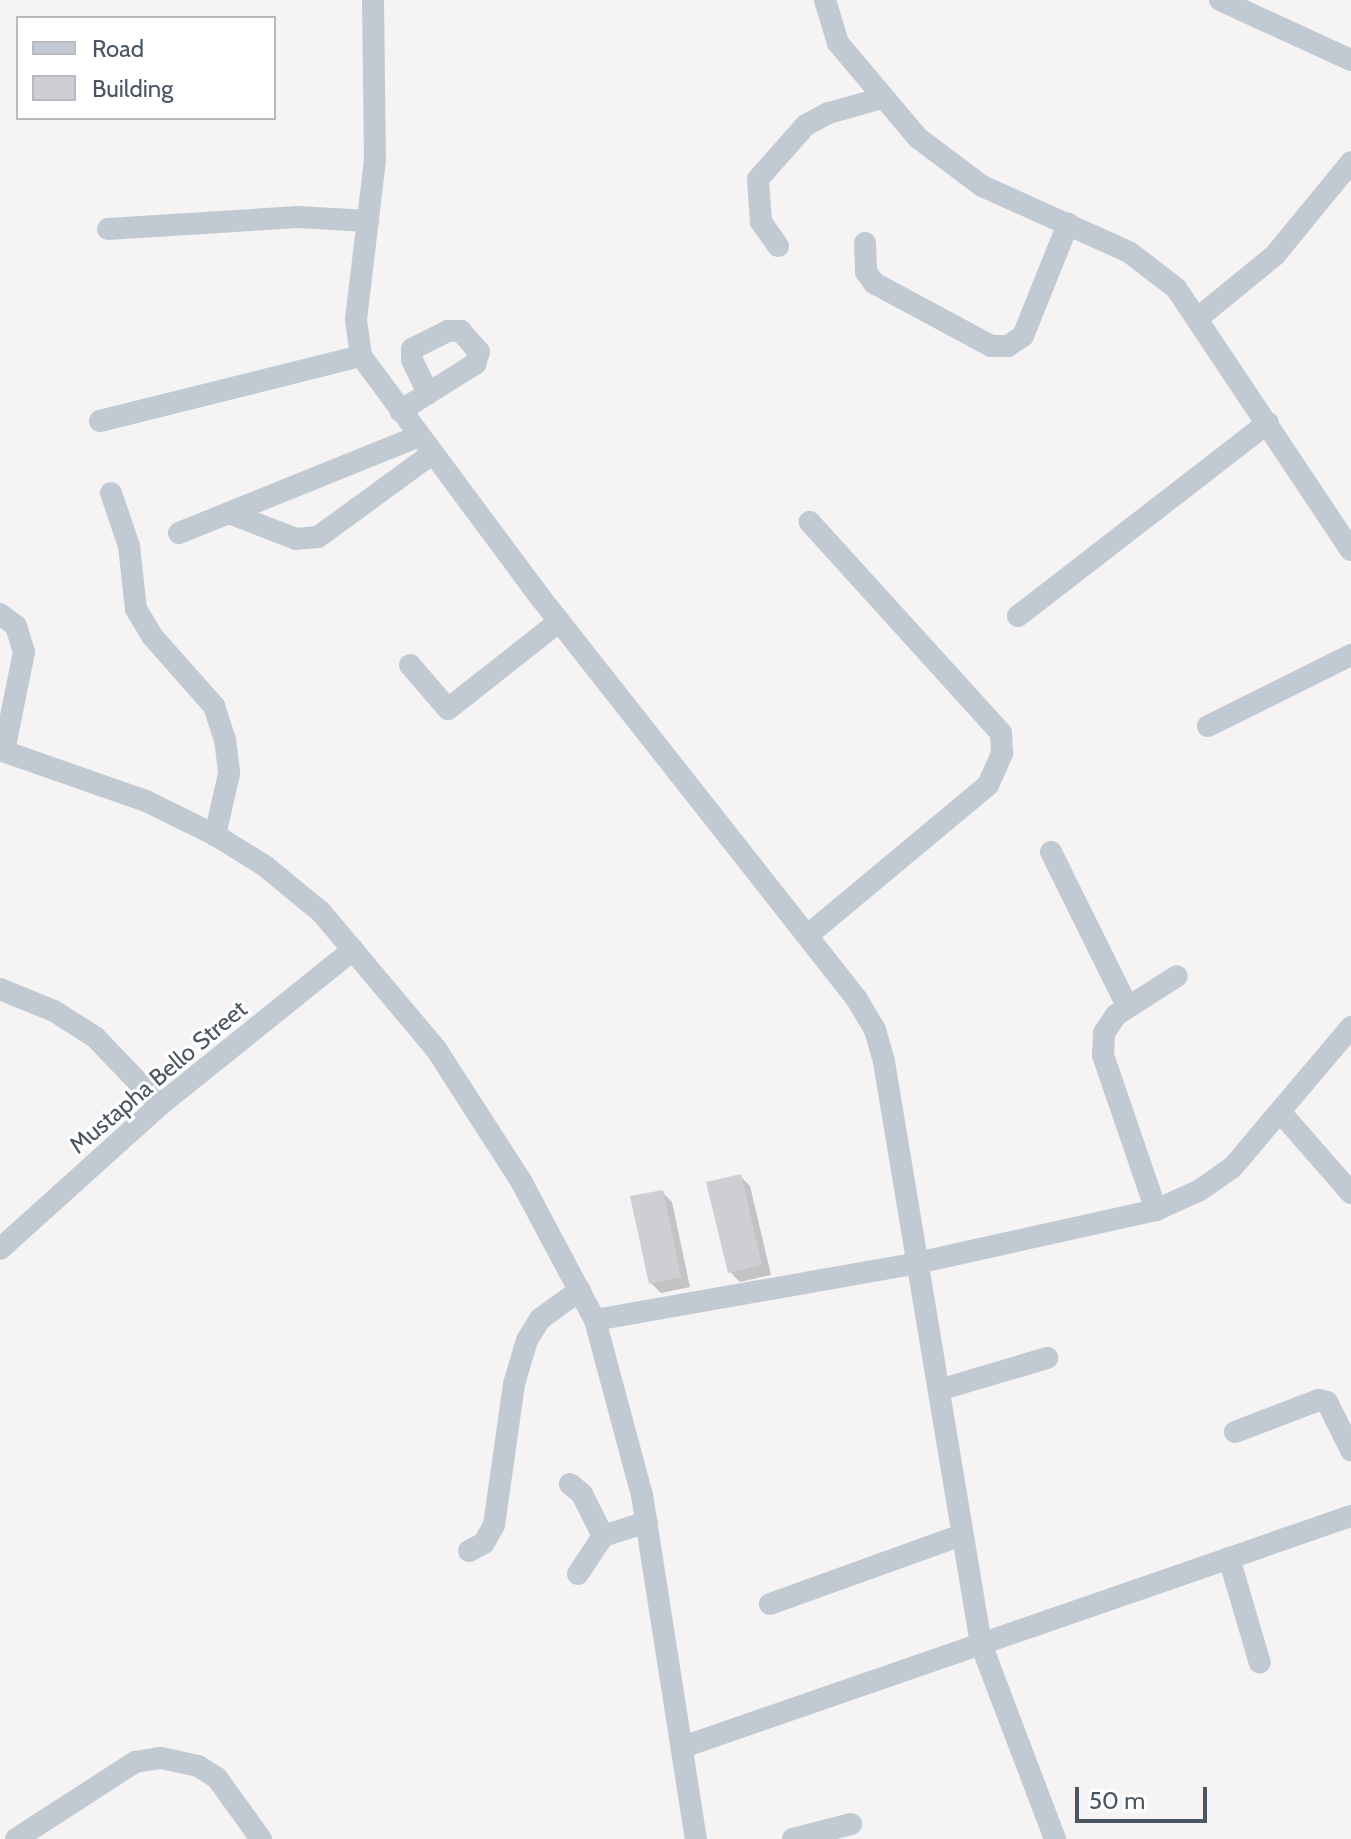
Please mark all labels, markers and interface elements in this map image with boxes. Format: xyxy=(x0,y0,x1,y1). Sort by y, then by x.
legend xyxy=(16,16,276,120)
text: Road xyxy=(92,34,144,63)
text: Building xyxy=(92,74,173,103)
street label: Mustapha Bello Street xyxy=(63,994,253,1160)
scale bar xyxy=(1079,1771,1211,1821)
text: 50 m xyxy=(1089,1786,1145,1815)

